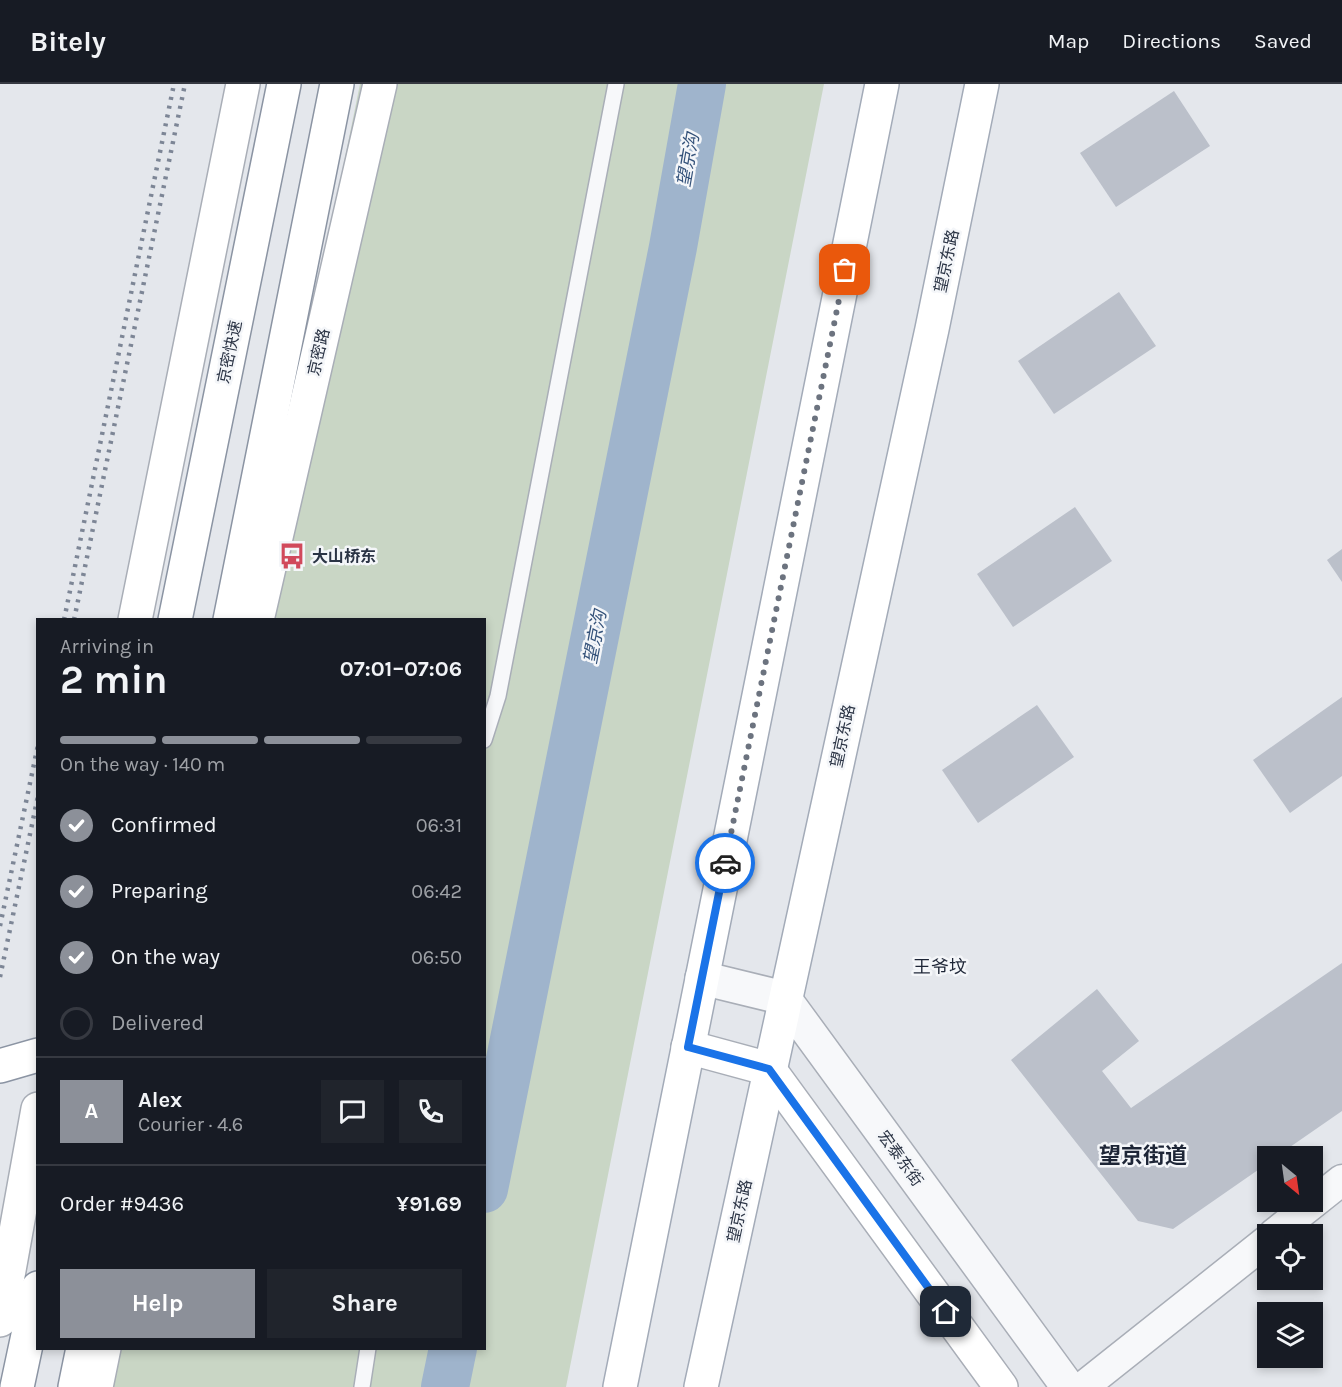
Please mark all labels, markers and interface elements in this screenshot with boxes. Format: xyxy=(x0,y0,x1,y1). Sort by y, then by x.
text: Bitely xyxy=(30,25,106,58)
text: Map xyxy=(1048,29,1089,53)
text: Directions xyxy=(1122,29,1221,53)
text: Saved xyxy=(1254,29,1312,53)
water label: 望京沟 xyxy=(672,130,704,188)
street label: 望京东路 xyxy=(931,228,962,294)
pin xyxy=(819,244,870,295)
icon: bag xyxy=(828,253,861,286)
street label: 京密快速 xyxy=(214,319,245,385)
street label: 京密路 xyxy=(304,327,333,378)
bus stop icon: 大山桥东 xyxy=(277,541,307,571)
place label: 大山桥东 xyxy=(312,547,376,566)
water label: 望京沟 xyxy=(579,606,611,666)
text: Arriving in xyxy=(60,635,154,658)
text: 07:01–07:06 xyxy=(340,656,462,682)
text: 2 min xyxy=(60,657,168,703)
street label: 望京东路 xyxy=(827,703,858,769)
text: On the way · 140 m xyxy=(60,753,225,776)
icon: check xyxy=(60,809,93,842)
text: Confirmed xyxy=(111,812,217,838)
text: 06:31 xyxy=(416,814,462,837)
courier xyxy=(695,833,755,893)
icon: car xyxy=(709,847,742,880)
icon: check xyxy=(60,875,93,908)
text: Preparing xyxy=(111,878,208,904)
text: 06:42 xyxy=(411,880,462,903)
icon: check xyxy=(60,941,93,974)
text: On the way xyxy=(111,944,220,970)
text: 06:50 xyxy=(411,946,462,969)
district label: 王爷坟 xyxy=(913,956,967,978)
text: Delivered xyxy=(111,1010,204,1036)
button: chat xyxy=(321,1080,384,1143)
button: phone xyxy=(399,1080,462,1143)
text: Alex xyxy=(138,1087,182,1113)
text: A xyxy=(85,1098,98,1124)
text: Courier · 4.6 xyxy=(138,1113,243,1136)
street label: 宏泰东街 xyxy=(874,1127,927,1190)
district label: 望京街道 xyxy=(1099,1143,1187,1169)
north arrow xyxy=(1257,1146,1323,1212)
map controls xyxy=(1257,1146,1323,1368)
street label: 望京东路 xyxy=(724,1178,755,1244)
text: Order #9436 xyxy=(60,1191,184,1217)
text: ¥91.69 xyxy=(396,1191,462,1217)
button: locate xyxy=(1257,1224,1323,1290)
button: Help xyxy=(60,1269,255,1338)
button: Share xyxy=(267,1269,462,1338)
pin xyxy=(920,1286,971,1337)
icon: home xyxy=(929,1295,962,1328)
button: layers xyxy=(1257,1302,1323,1368)

